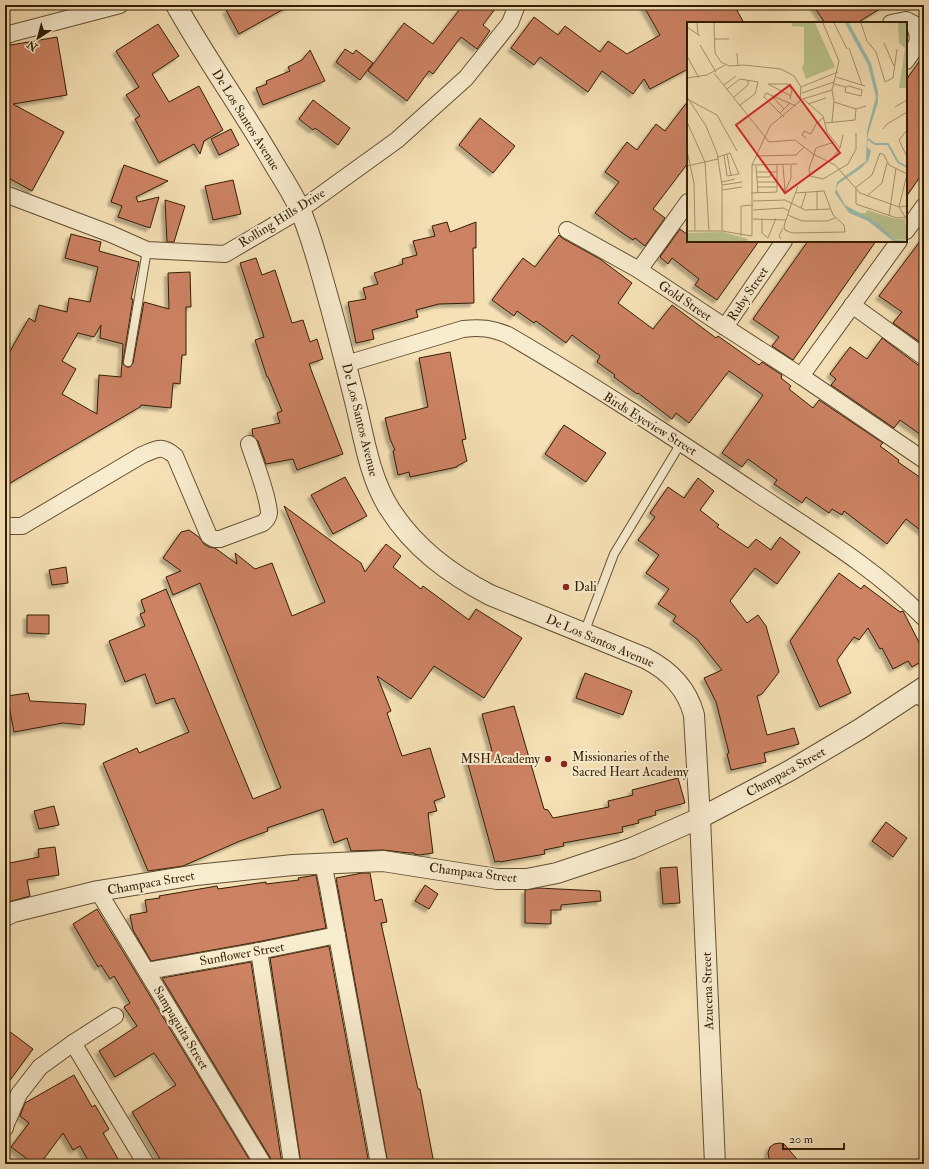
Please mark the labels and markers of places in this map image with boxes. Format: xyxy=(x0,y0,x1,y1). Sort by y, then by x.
place label: Dali xyxy=(574,579,597,595)
marker: Dali xyxy=(561,582,571,592)
place label: Missionaries of the Sacred Heart Academy xyxy=(572,749,689,781)
place label: MSH Academy xyxy=(461,751,540,768)
marker: MSH Academy xyxy=(543,754,553,764)
marker: Missionaries of the Sacred Heart Academy xyxy=(559,759,569,769)

